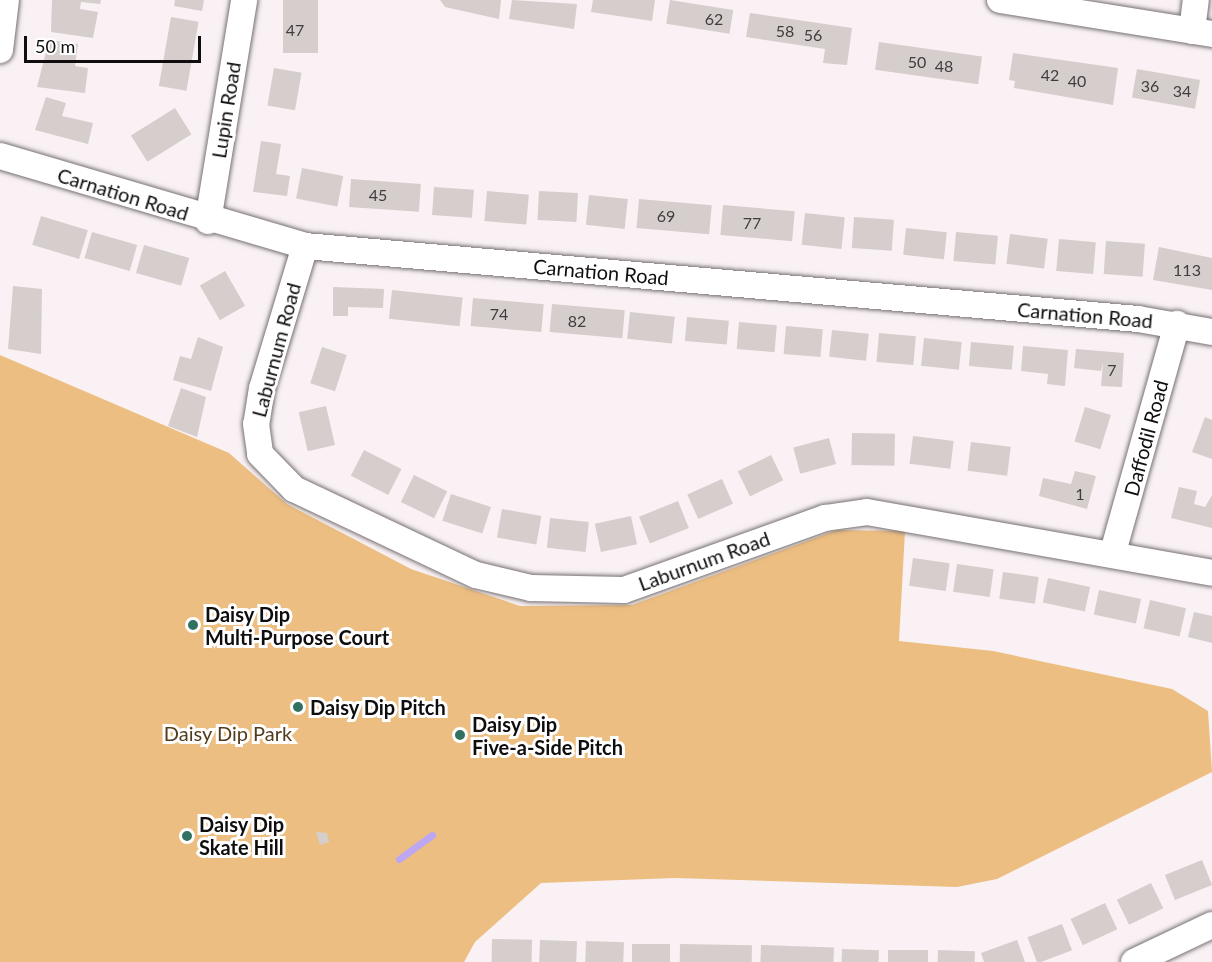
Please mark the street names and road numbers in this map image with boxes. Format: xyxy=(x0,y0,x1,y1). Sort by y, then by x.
street label: Lupin Road xyxy=(207,60,245,160)
street label: Carnation Road xyxy=(55,163,191,225)
street label: Carnation Road xyxy=(532,254,670,290)
street label: Laburnum Road xyxy=(247,280,305,420)
street label: Carnation Road xyxy=(1016,297,1154,333)
street label: Daffodil Road xyxy=(1119,377,1173,499)
street label: Laburnum Road xyxy=(635,526,773,596)

